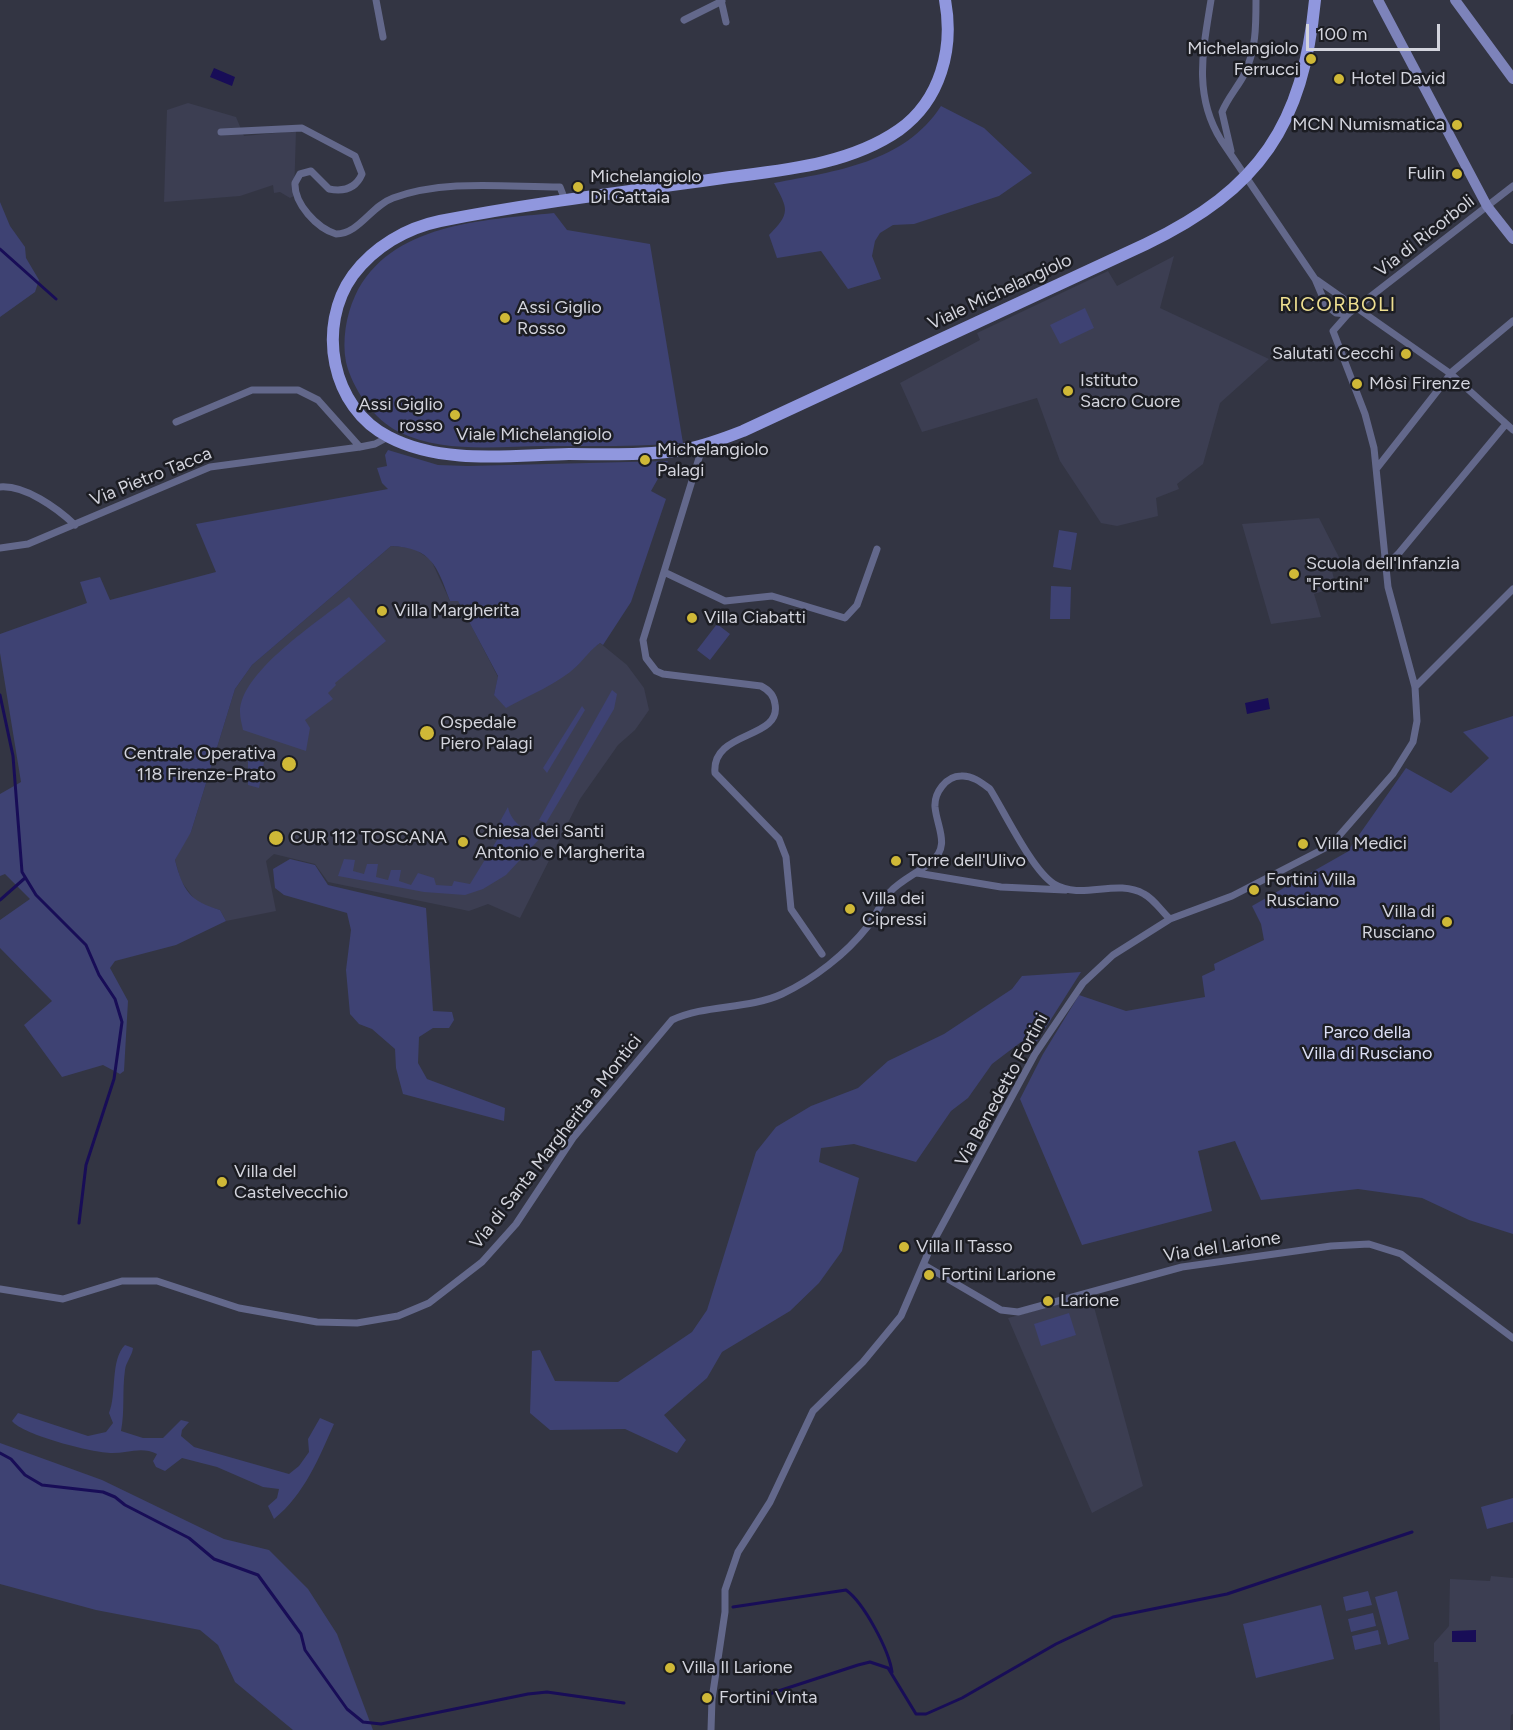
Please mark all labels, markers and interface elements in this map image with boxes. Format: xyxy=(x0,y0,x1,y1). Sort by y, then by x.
scale bar xyxy=(1309,12,1442,50)
text: 100 m xyxy=(1317,23,1367,45)
place label: Michelangiolo Ferrucci xyxy=(1187,38,1299,80)
marker: Michelangiolo Ferrucci xyxy=(1304,52,1318,66)
place label: Hotel David xyxy=(1351,68,1445,90)
marker: Hotel David xyxy=(1332,72,1346,86)
place label: MCN Numismatica xyxy=(1292,114,1445,136)
marker: MCN Numismatica xyxy=(1450,118,1464,132)
place label: Fulin xyxy=(1407,163,1445,185)
place label: Michelangiolo Di Gattaia xyxy=(590,166,702,208)
marker: Fulin xyxy=(1450,167,1464,181)
marker: Michelangiolo Di Gattaia xyxy=(571,180,585,194)
street label: Via di Ricorboli xyxy=(1371,190,1479,282)
street label: Viale Michelangiolo xyxy=(925,249,1075,335)
district label: RICORBOLI xyxy=(1279,293,1397,317)
place label: Assi Giglio Rosso xyxy=(517,297,602,340)
marker: Assi Giglio Rosso xyxy=(498,311,512,325)
place label: Salutati Cecchi xyxy=(1272,343,1394,365)
marker: Salutati Cecchi xyxy=(1399,347,1413,361)
place label: Istituto Sacro Cuore xyxy=(1080,370,1180,412)
place label: Mòsì Firenze xyxy=(1369,373,1470,395)
marker: Mòsì Firenze xyxy=(1350,377,1364,391)
marker: Istituto Sacro Cuore xyxy=(1061,384,1075,398)
place label: Assi Giglio rosso xyxy=(358,394,443,436)
marker: Assi Giglio rosso xyxy=(448,408,462,422)
street label: Viale Michelangiolo xyxy=(456,424,612,446)
place label: Michelangiolo Palagi xyxy=(657,439,769,482)
street label: Via Pietro Tacca xyxy=(87,443,215,511)
marker: Michelangiolo Palagi xyxy=(638,453,652,467)
place label: Scuola dell'Infanzia "Fortini" xyxy=(1306,553,1460,596)
marker: Scuola dell'Infanzia "Fortini" xyxy=(1287,567,1301,581)
place label: Villa Margherita xyxy=(394,600,519,622)
marker: Villa Margherita xyxy=(375,604,389,618)
place label: Villa Ciabatti xyxy=(704,607,806,629)
marker: Villa Ciabatti xyxy=(685,611,699,625)
place label: Ospedale Piero Palagi xyxy=(440,712,533,754)
marker: Ospedale Piero Palagi xyxy=(418,724,436,742)
place label: Centrale Operativa 118 Firenze-Prato xyxy=(124,743,276,786)
marker: Centrale Operativa 118 Firenze-Prato xyxy=(280,755,298,773)
place label: Chiesa dei Santi Antonio e Margherita xyxy=(475,821,645,864)
place label: CUR 112 TOSCANA xyxy=(290,827,447,849)
marker: CUR 112 TOSCANA xyxy=(267,829,285,847)
place label: Villa Medici xyxy=(1315,833,1407,855)
marker: Chiesa dei Santi Antonio e Margherita xyxy=(456,835,470,849)
marker: Villa Medici xyxy=(1296,837,1310,851)
place label: Torre dell'Ulivo xyxy=(908,850,1026,872)
marker: Torre dell'Ulivo xyxy=(889,854,903,868)
place label: Fortini Villa Rusciano xyxy=(1266,869,1356,912)
marker: Fortini Villa Rusciano xyxy=(1247,883,1261,897)
place label: Villa dei Cipressi xyxy=(862,888,927,930)
place label: Villa di Rusciano xyxy=(1362,901,1435,944)
marker: Villa dei Cipressi xyxy=(843,902,857,916)
marker: Villa di Rusciano xyxy=(1440,915,1454,929)
street label: Via Benedetto Fortini xyxy=(951,1010,1053,1170)
park label: Parco della Villa di Rusciano xyxy=(1302,1022,1432,1064)
street label: Via di Santa Margherita a Montici xyxy=(466,1031,646,1253)
place label: Villa del Castelvecchio xyxy=(234,1161,348,1204)
marker: Villa del Castelvecchio xyxy=(215,1175,229,1189)
street label: Via del Larione xyxy=(1162,1227,1282,1267)
place label: Villa Il Tasso xyxy=(916,1236,1013,1258)
marker: Villa Il Tasso xyxy=(897,1240,911,1254)
place label: Fortini Larione xyxy=(941,1264,1056,1286)
marker: Fortini Larione xyxy=(922,1268,936,1282)
place label: Larione xyxy=(1060,1290,1119,1312)
marker: Larione xyxy=(1041,1294,1055,1308)
place label: Villa Il Larione xyxy=(682,1657,793,1679)
marker: Villa Il Larione xyxy=(663,1661,677,1675)
place label: Fortini Vinta xyxy=(719,1687,817,1709)
marker: Fortini Vinta xyxy=(700,1691,714,1705)

